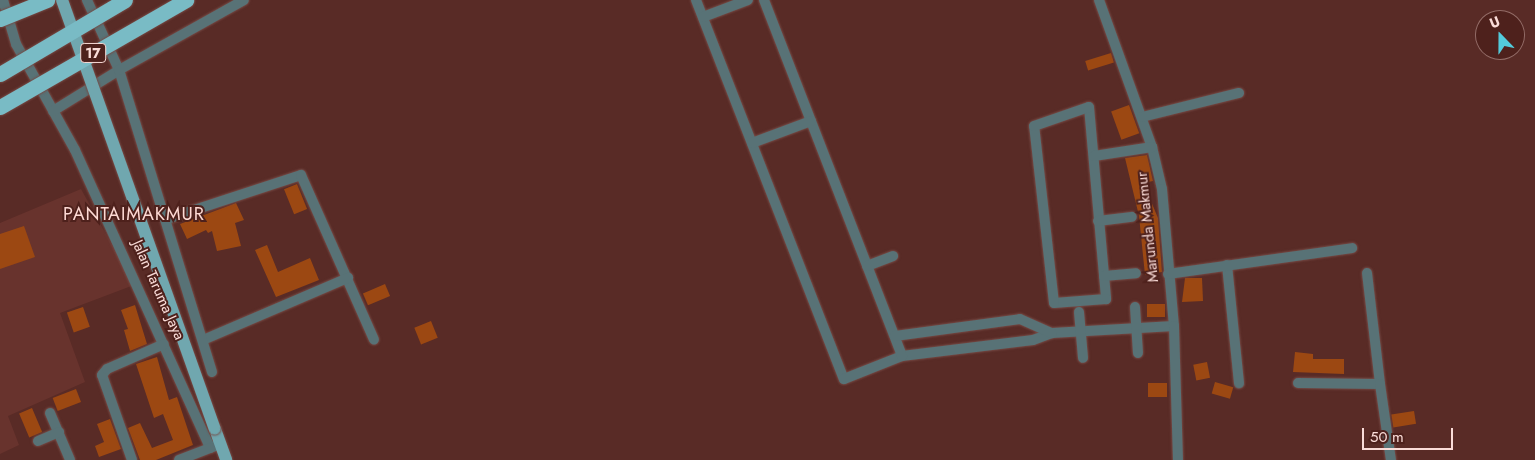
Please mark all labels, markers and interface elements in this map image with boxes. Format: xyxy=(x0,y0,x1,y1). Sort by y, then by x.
north arrow xyxy=(1475,10,1525,60)
text: U xyxy=(1486,11,1503,33)
road number: 17 xyxy=(79,42,107,64)
street label: Marunda Makmur xyxy=(1133,171,1163,283)
district label: PANTAIMAKMUR xyxy=(62,203,206,225)
street label: Jalan Taruma Jaya xyxy=(128,237,188,343)
scale bar xyxy=(1365,418,1456,450)
text: 50 m xyxy=(1370,426,1404,448)

